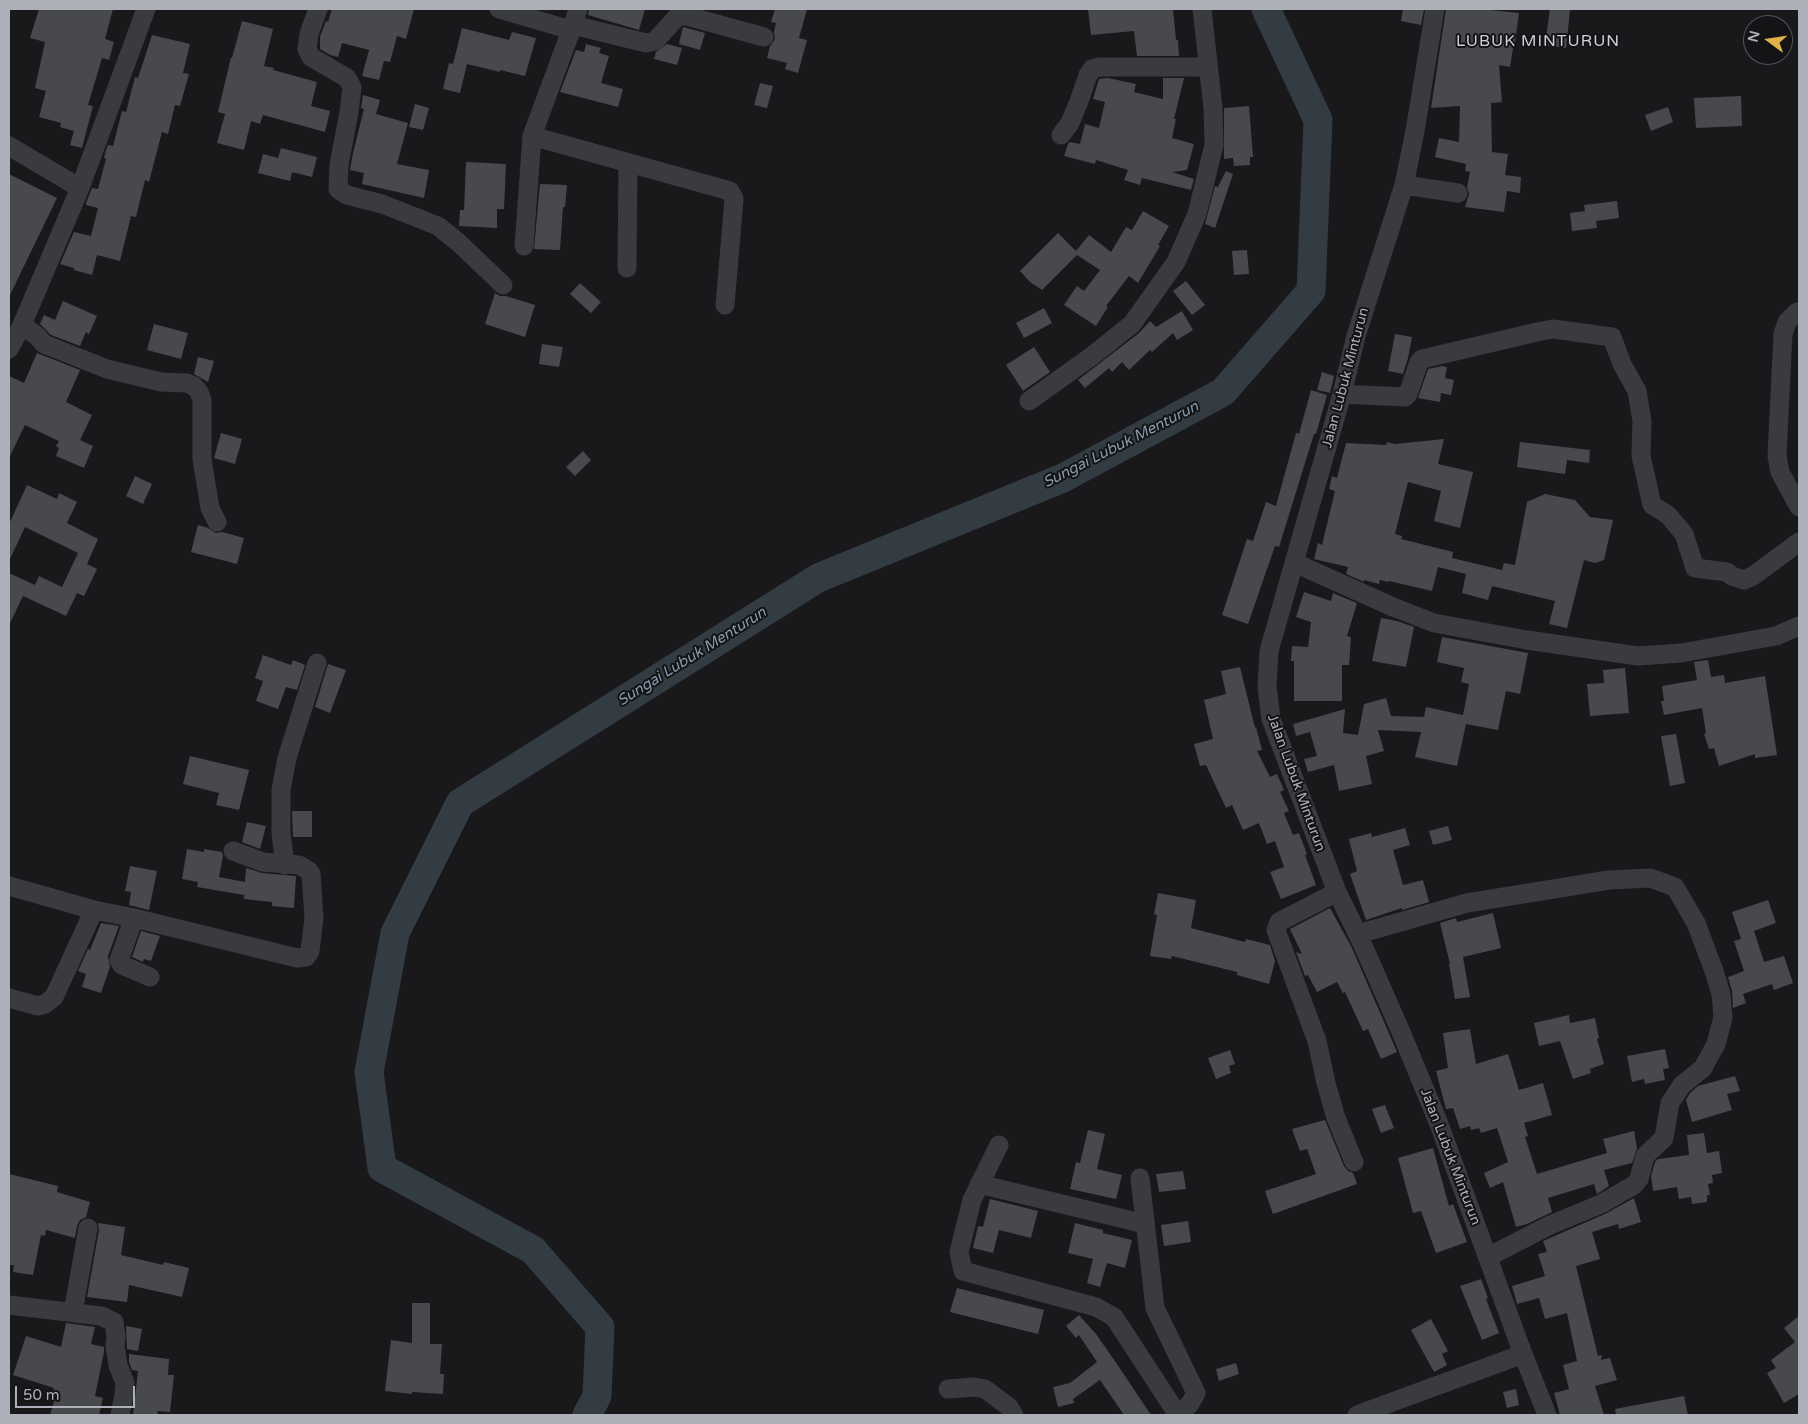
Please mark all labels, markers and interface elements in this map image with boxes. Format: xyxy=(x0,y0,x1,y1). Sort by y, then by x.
north arrow xyxy=(1743,15,1793,65)
text: N xyxy=(1744,29,1764,44)
district label: LUBUK MINTURUN xyxy=(1454,32,1622,52)
street label: Jalan Lubuk Minturun xyxy=(1319,306,1373,450)
water label: Sungai Lubuk Menturun xyxy=(1040,398,1202,492)
water label: Sungai Lubuk Menturun xyxy=(614,604,770,710)
street label: Jalan Lubuk Minturun xyxy=(1263,712,1329,854)
street label: Jalan Lubuk Minturun xyxy=(1416,1086,1484,1228)
scale bar xyxy=(18,1376,138,1408)
text: 50 m xyxy=(23,1386,60,1404)

